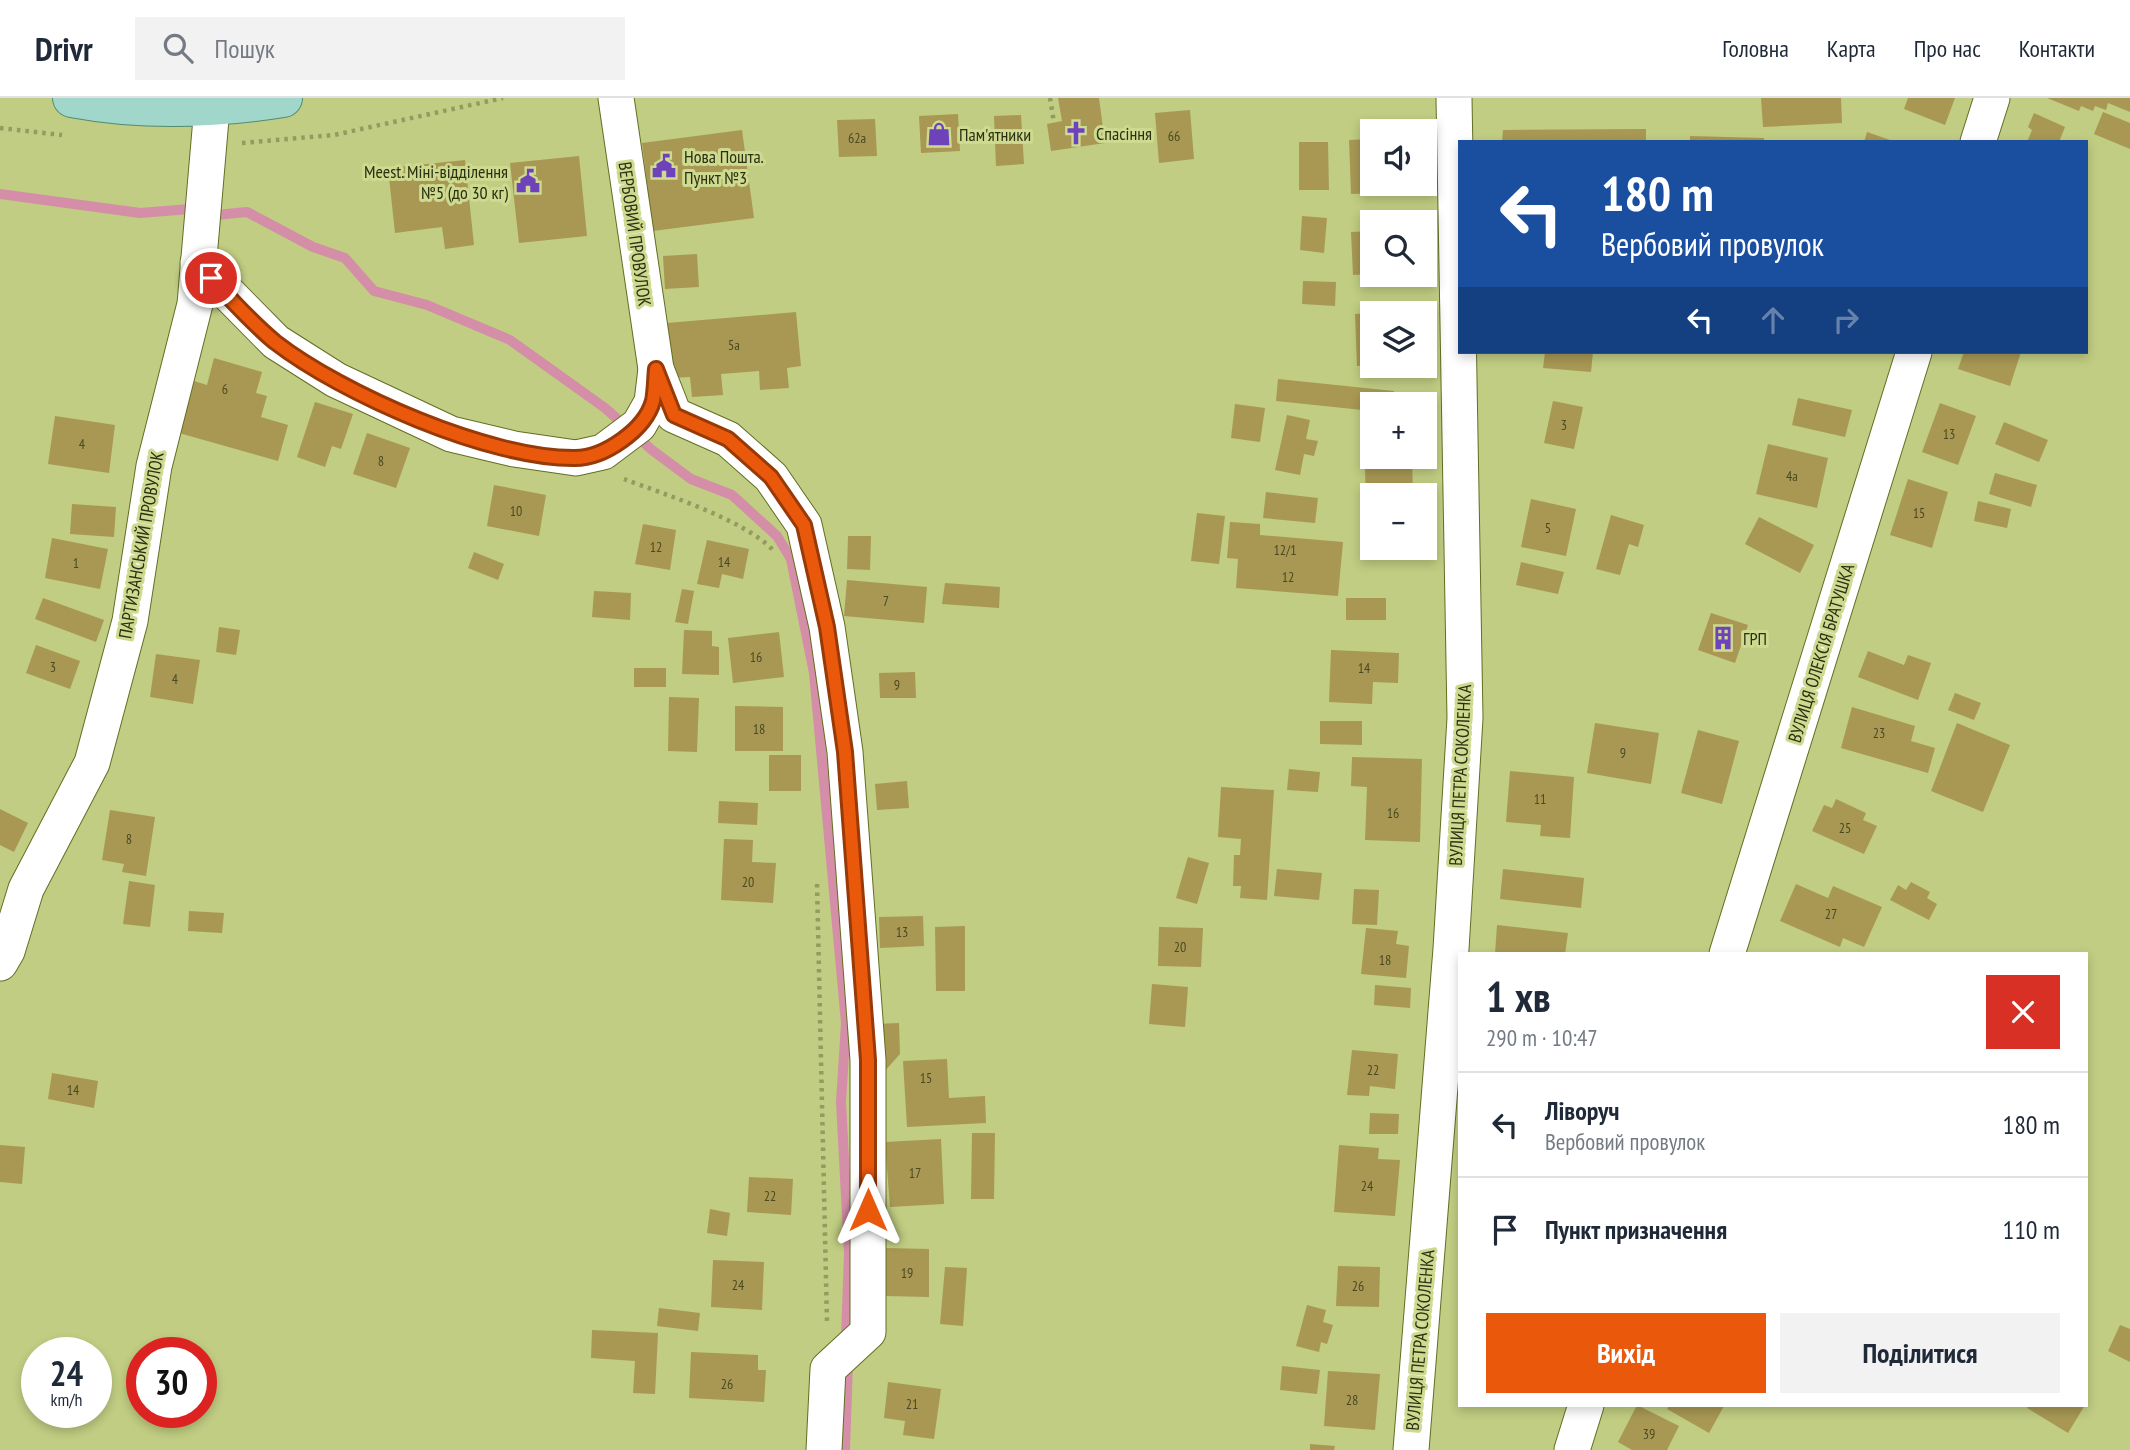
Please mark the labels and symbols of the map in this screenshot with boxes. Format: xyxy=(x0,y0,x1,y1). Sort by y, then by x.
church icon: Спасіння xyxy=(1062,119,1090,147)
shop icon: Пам'ятники xyxy=(925,120,953,148)
place label: Спасіння xyxy=(1096,122,1152,145)
place label: Пам'ятники xyxy=(959,123,1031,146)
house number: 66 xyxy=(1168,127,1180,145)
house number: 62а xyxy=(848,129,866,147)
place label: Нова Пошта. Пункт №3 xyxy=(684,145,764,189)
public building icon: Нова Пошта. Пункт №3 xyxy=(650,152,678,180)
place label: Meest. Міні-відділення №5 (до 30 кг) xyxy=(364,160,509,204)
street label: ВЕРБОВИЙ ПРОВУЛОК xyxy=(613,160,657,308)
public building icon: Meest. Міні-відділення №5 (до 30 кг) xyxy=(514,167,542,195)
pin xyxy=(181,248,241,308)
house number: 5а xyxy=(728,336,740,354)
house number: 6 xyxy=(222,380,228,398)
house number: 3 xyxy=(1561,416,1567,434)
house number: 13 xyxy=(1943,425,1955,443)
house number: 4 xyxy=(79,435,86,453)
street label: ПАРТИЗАНСЬКИЙ ПРОВУЛОК xyxy=(113,449,169,640)
house number: 8 xyxy=(378,452,384,470)
house number: 4а xyxy=(1786,467,1798,485)
house number: 10 xyxy=(510,502,522,520)
house number: 15 xyxy=(1913,504,1925,522)
house number: 5 xyxy=(1545,519,1551,537)
house number: 12 xyxy=(650,538,662,556)
house number: 12/1 xyxy=(1273,541,1297,559)
house number: 14 xyxy=(718,553,731,571)
house number: 1 xyxy=(73,554,79,572)
street label: ВУЛИЦЯ ОЛЕКСІЯ БРАТУШКА xyxy=(1783,560,1859,745)
house number: 12 xyxy=(1282,568,1294,586)
house number: 7 xyxy=(883,592,889,610)
building icon: ГРП xyxy=(1709,624,1737,652)
place label: ГРП xyxy=(1743,627,1767,650)
house number: 16 xyxy=(750,648,762,666)
house number: 3 xyxy=(50,658,56,676)
house number: 14 xyxy=(1358,659,1371,677)
house number: 4 xyxy=(172,670,179,688)
house number: 9 xyxy=(894,676,900,694)
street label: ВУЛИЦЯ ПЕТРА СОКОЛЕНКА xyxy=(1444,683,1476,866)
house number: 18 xyxy=(753,720,765,738)
house number: 23 xyxy=(1873,724,1885,742)
house number: 9 xyxy=(1620,744,1626,762)
house number: 11 xyxy=(1534,790,1546,808)
house number: 16 xyxy=(1387,804,1399,822)
house number: 25 xyxy=(1839,819,1851,837)
house number: 8 xyxy=(126,830,132,848)
house number: 20 xyxy=(742,873,754,891)
house number: 27 xyxy=(1825,905,1837,923)
house number: 13 xyxy=(896,923,908,941)
house number: 20 xyxy=(1174,938,1186,956)
house number: 18 xyxy=(1379,951,1391,969)
house number: 22 xyxy=(1367,1061,1379,1079)
house number: 15 xyxy=(920,1069,932,1087)
house number: 14 xyxy=(67,1081,80,1099)
house number: 17 xyxy=(909,1164,921,1182)
position arrow xyxy=(831,1173,905,1247)
house number: 24 xyxy=(1361,1177,1374,1195)
house number: 22 xyxy=(764,1187,776,1205)
street label: ВУЛИЦЯ ПЕТРА СОКОЛЕНКА xyxy=(1401,1248,1439,1431)
house number: 19 xyxy=(901,1264,913,1282)
house number: 24 xyxy=(732,1276,745,1294)
house number: 26 xyxy=(1352,1277,1364,1295)
speed limit sign: 30 xyxy=(126,1337,217,1428)
house number: 26 xyxy=(721,1375,733,1393)
house number: 28 xyxy=(1346,1391,1358,1409)
house number: 21 xyxy=(906,1395,918,1413)
house number: 39 xyxy=(1643,1425,1655,1443)

